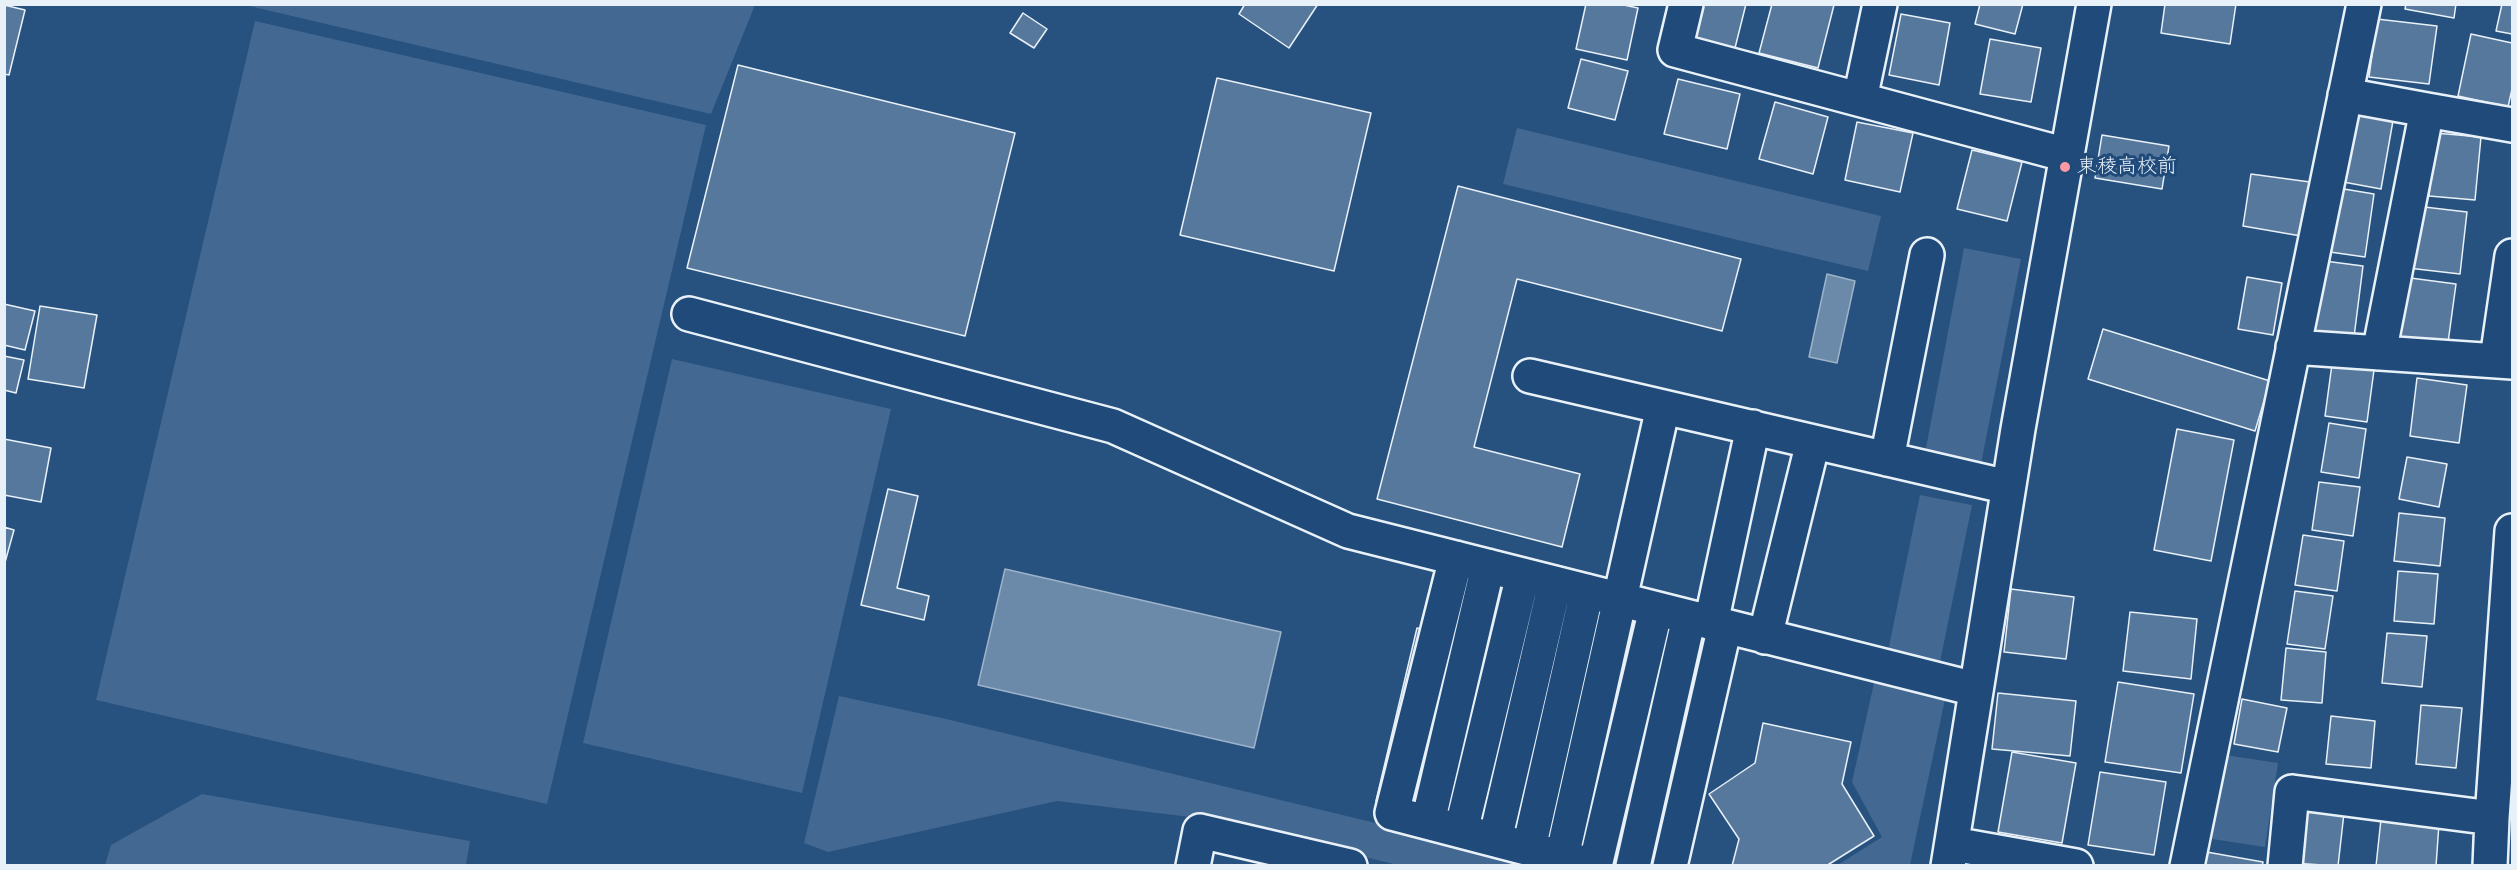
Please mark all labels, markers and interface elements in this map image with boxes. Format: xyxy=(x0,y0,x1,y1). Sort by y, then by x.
place label: 東稜高校前 xyxy=(2077,155,2177,179)
marker: 東稜高校前 xyxy=(2058,160,2072,174)

